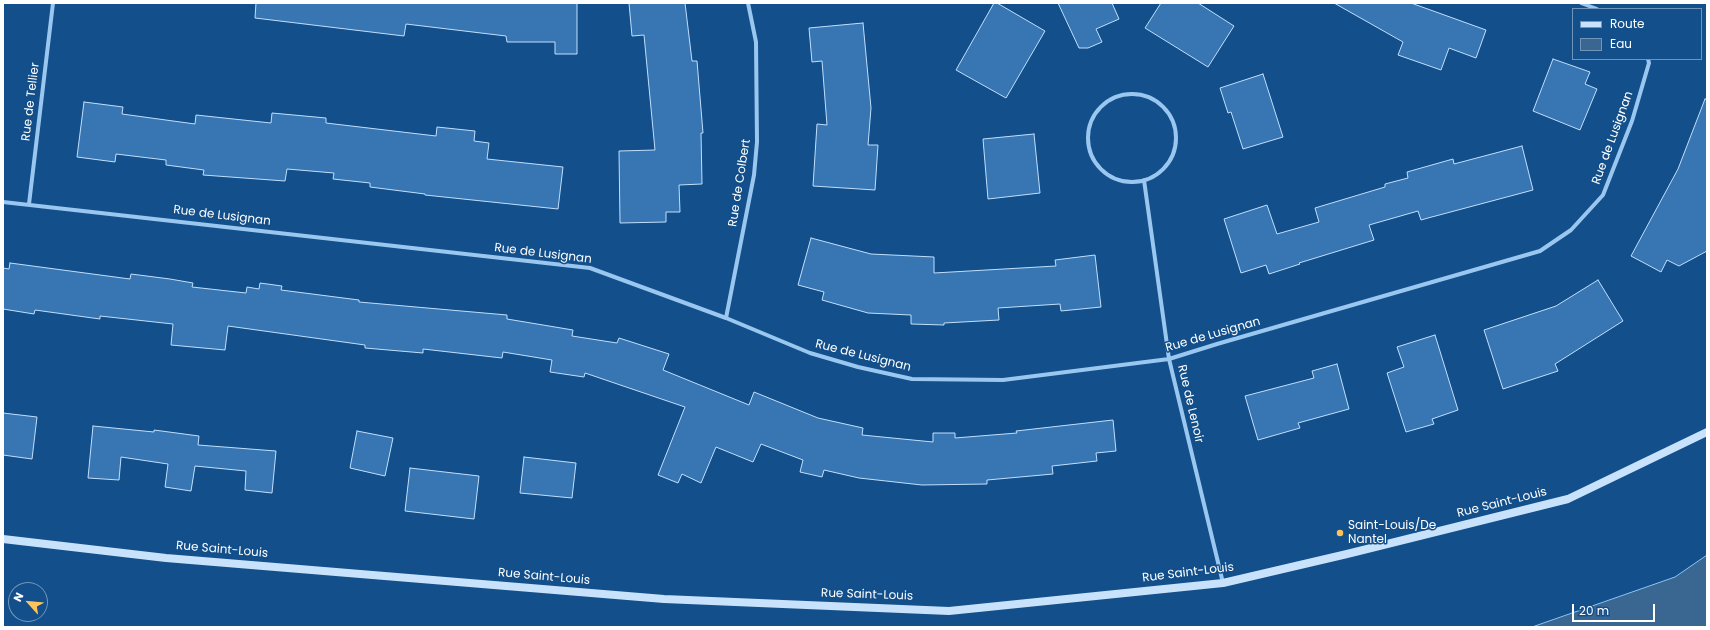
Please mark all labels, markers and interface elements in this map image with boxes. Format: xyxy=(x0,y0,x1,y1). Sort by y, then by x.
legend xyxy=(1572,8,1702,60)
text: Route xyxy=(1610,15,1644,32)
text: Eau xyxy=(1610,35,1632,52)
street label: Rue de Tellier xyxy=(19,62,43,142)
street label: Rue de Lusignan xyxy=(1589,89,1637,187)
street label: Rue de Colbert xyxy=(726,138,754,228)
street label: Rue de Lusignan xyxy=(172,203,272,229)
street label: Rue de Lusignan xyxy=(493,241,593,267)
street label: Rue de Lusignan xyxy=(1164,315,1262,355)
street label: Rue de Lusignan xyxy=(814,337,912,375)
street label: Rue de Lenoir xyxy=(1174,364,1206,444)
street label: Rue Saint-Louis xyxy=(1456,485,1548,521)
place label: Saint-Louis/De Nantel xyxy=(1348,519,1436,547)
marker: Saint-Louis/De Nantel xyxy=(1335,528,1345,538)
street label: Rue Saint-Louis xyxy=(175,539,269,561)
street label: Rue Saint-Louis xyxy=(1141,560,1235,586)
street label: Rue Saint-Louis xyxy=(497,566,591,588)
north arrow xyxy=(8,582,48,622)
street label: Rue Saint-Louis xyxy=(821,586,913,604)
text: N xyxy=(9,590,27,604)
scale bar xyxy=(1574,596,1657,622)
text: 20 m xyxy=(1579,602,1609,619)

